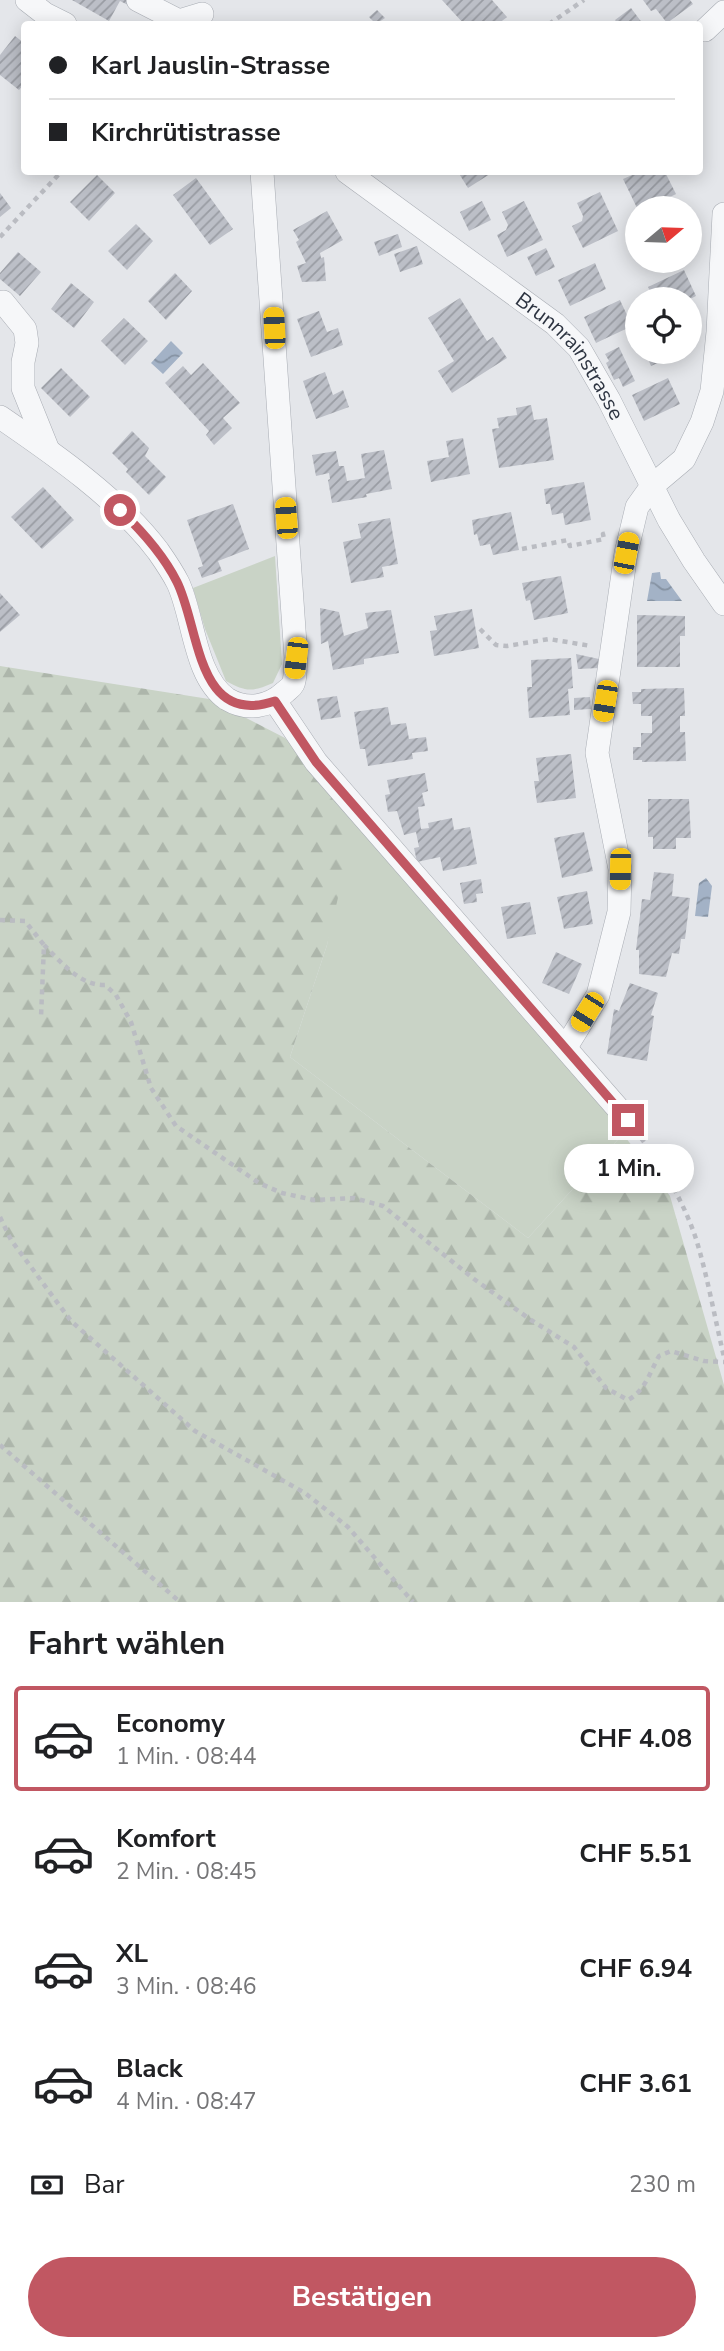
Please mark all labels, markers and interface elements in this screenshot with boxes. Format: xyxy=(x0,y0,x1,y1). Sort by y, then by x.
text: Karl Jauslin-Strasse xyxy=(91,48,330,83)
text: Kirchrütistrasse xyxy=(91,115,281,150)
north arrow xyxy=(625,196,702,273)
map controls xyxy=(625,196,702,364)
street label: Brunnrainstrasse xyxy=(510,286,631,425)
button: locate xyxy=(625,287,702,364)
car xyxy=(263,306,286,350)
route start xyxy=(104,494,136,526)
car xyxy=(275,496,298,540)
car xyxy=(612,530,641,576)
car xyxy=(284,636,309,680)
car xyxy=(592,679,619,723)
car xyxy=(610,848,631,890)
car xyxy=(567,989,608,1035)
route end xyxy=(612,1104,644,1136)
callout: 1 Min. xyxy=(563,1144,693,1194)
text: 1 Min. xyxy=(597,1153,662,1184)
text: Fahrt wählen xyxy=(28,1622,225,1665)
text: Economy xyxy=(116,1706,225,1741)
icon: car xyxy=(32,1707,95,1770)
text: CHF 4.08 xyxy=(579,1721,692,1756)
text: 1 Min. · 08:44 xyxy=(116,1741,257,1772)
text: Komfort xyxy=(116,1821,216,1856)
icon: car xyxy=(32,1822,95,1885)
text: CHF 5.51 xyxy=(579,1836,692,1871)
text: 2 Min. · 08:45 xyxy=(116,1856,257,1887)
text: XL xyxy=(116,1936,148,1971)
icon: car xyxy=(32,1937,95,2000)
text: CHF 6.94 xyxy=(579,1951,692,1986)
text: 3 Min. · 08:46 xyxy=(116,1971,257,2002)
text: Black xyxy=(116,2051,183,2086)
icon: car xyxy=(32,2052,95,2115)
text: CHF 3.61 xyxy=(579,2066,692,2101)
text: 4 Min. · 08:47 xyxy=(116,2086,257,2117)
icon: cash xyxy=(28,2166,66,2204)
text: Bar xyxy=(84,2167,125,2202)
text: 230 m xyxy=(629,2169,696,2200)
button: Bestätigen xyxy=(28,2257,696,2337)

